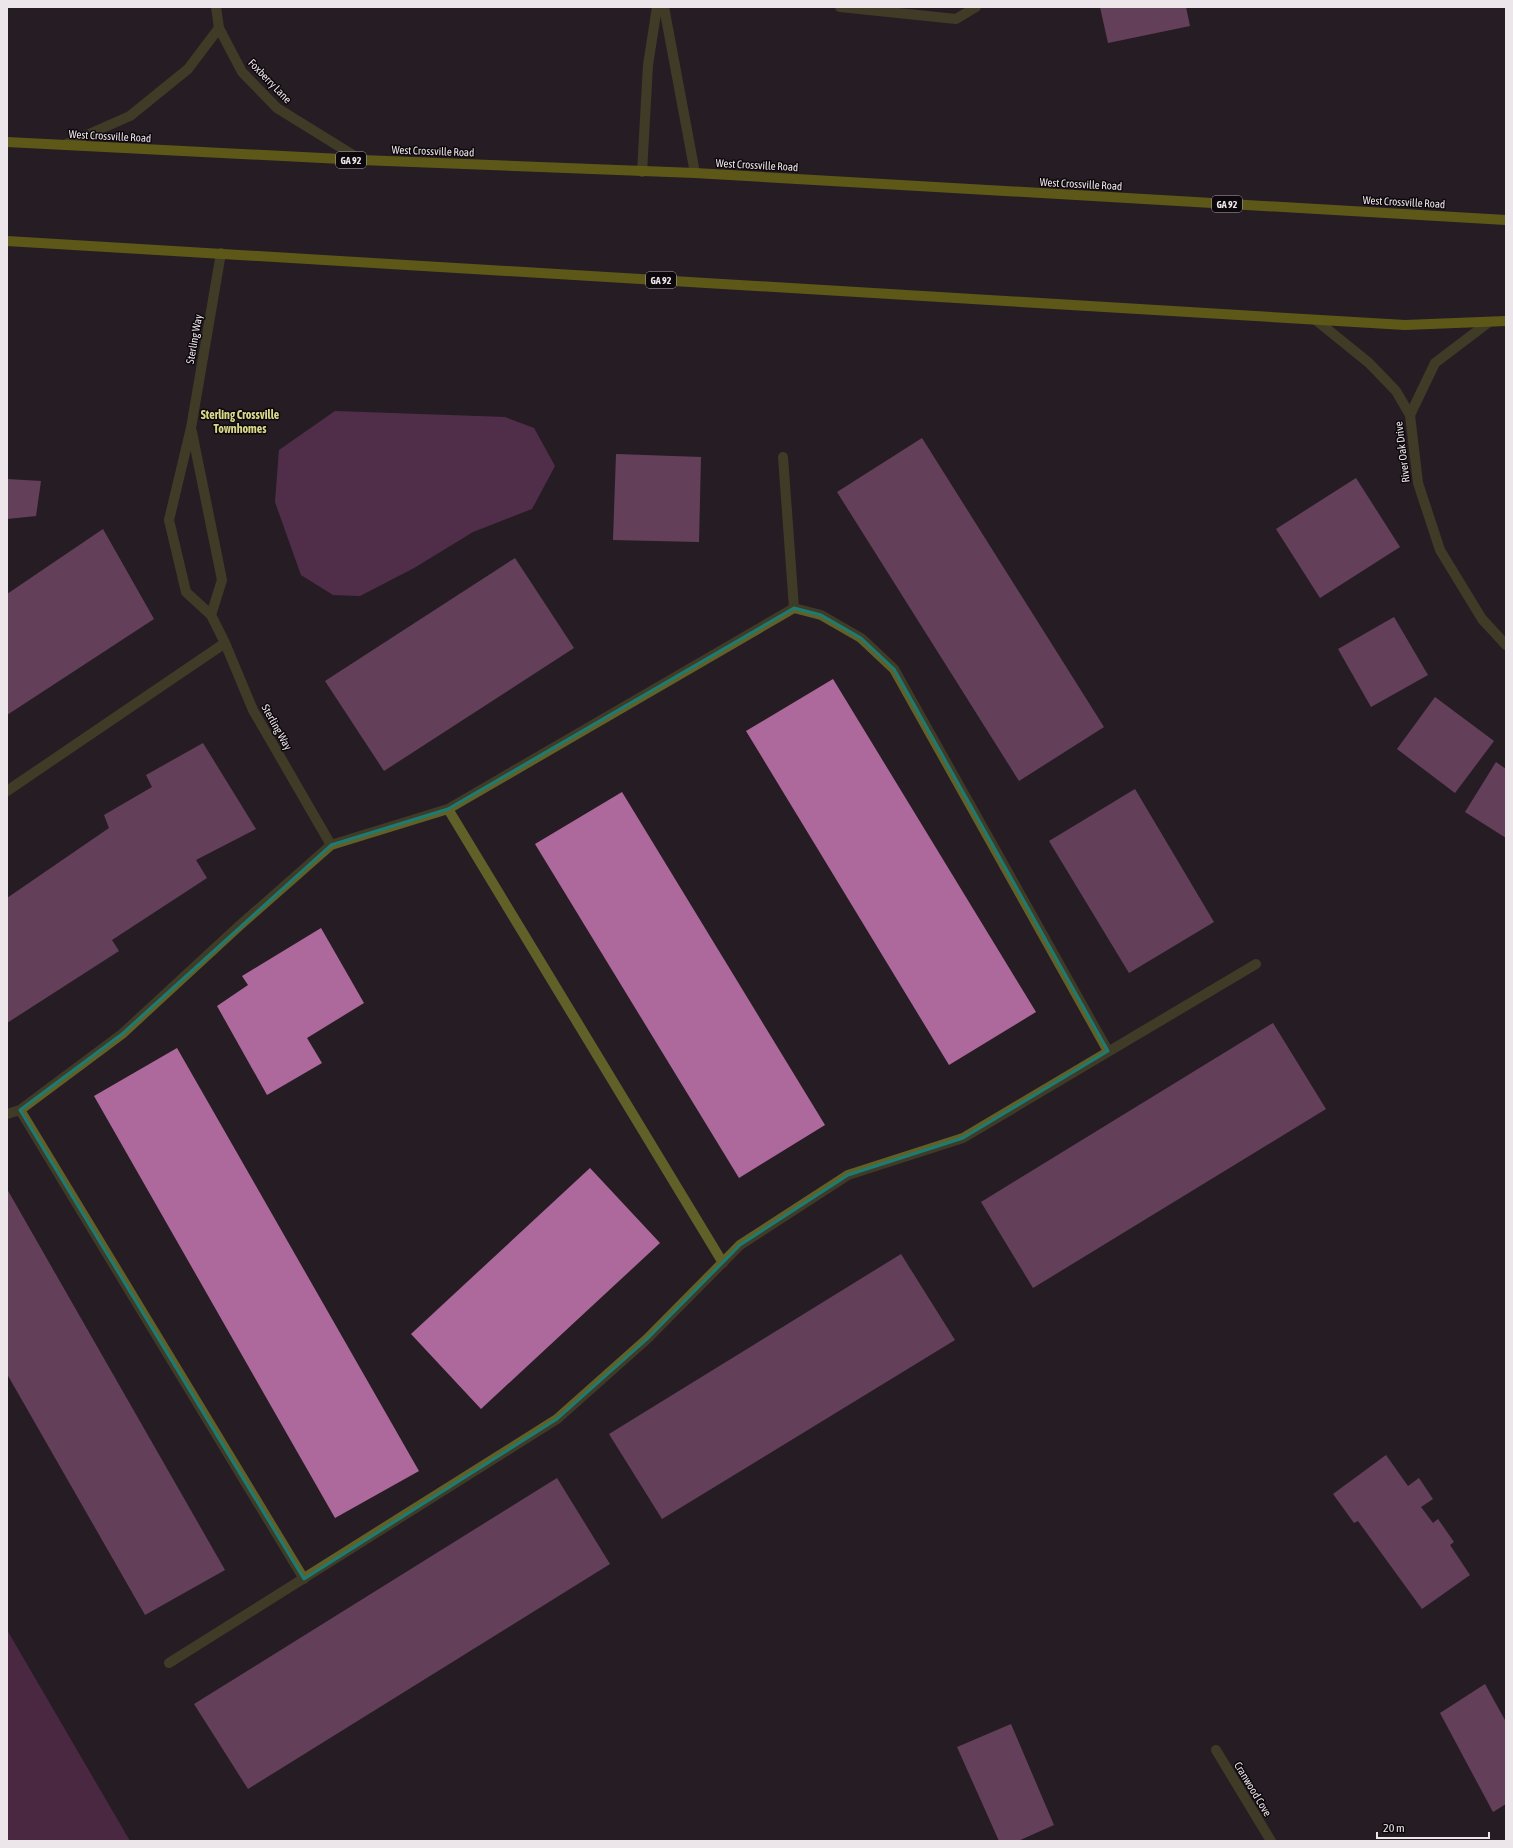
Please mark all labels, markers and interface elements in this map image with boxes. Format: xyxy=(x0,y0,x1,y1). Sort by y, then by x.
street label: Foxberry Lane xyxy=(246,57,294,105)
street label: West Crossville Road xyxy=(68,128,152,144)
street label: West Crossville Road xyxy=(392,144,474,158)
road number: GA 92 xyxy=(336,152,366,168)
street label: West Crossville Road xyxy=(715,157,799,173)
street label: West Crossville Road xyxy=(1039,176,1123,192)
street label: West Crossville Road xyxy=(1362,194,1446,210)
road number: GA 92 xyxy=(1212,196,1242,212)
road number: GA 92 xyxy=(646,272,676,288)
street label: Sterling Way xyxy=(184,313,204,365)
district label: Sterling Crossville Townhomes xyxy=(201,408,280,436)
street label: River Oak Drive xyxy=(1392,421,1412,483)
street label: Sterling Way xyxy=(260,702,295,752)
street label: Cranwood Cove xyxy=(1232,1760,1274,1818)
scale bar xyxy=(1377,1814,1489,1840)
text: 20 m xyxy=(1383,1821,1405,1835)

